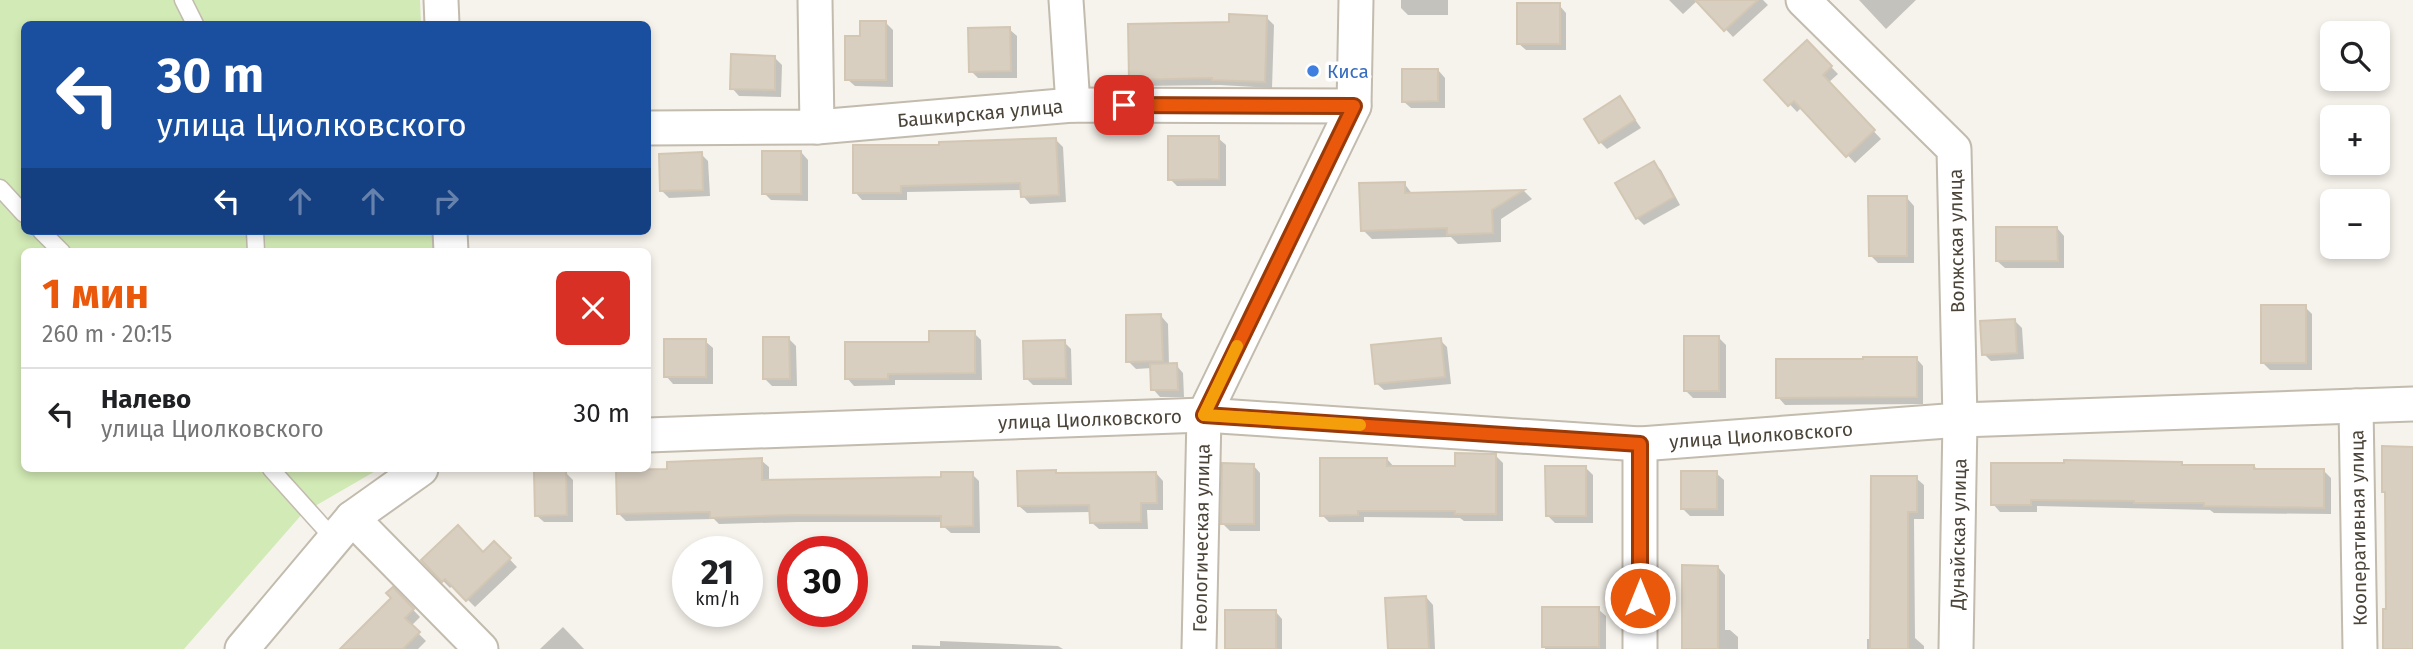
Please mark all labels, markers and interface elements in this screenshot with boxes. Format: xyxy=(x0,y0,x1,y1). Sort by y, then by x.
map controls xyxy=(2320,21,2390,259)
button: search xyxy=(2320,21,2390,91)
text: 30 m xyxy=(157,46,264,105)
icon: left xyxy=(42,49,133,140)
place label: Киса xyxy=(1327,60,1369,83)
marker: Киса xyxy=(1305,63,1321,79)
pin xyxy=(1094,75,1154,135)
icon: arrive xyxy=(1105,86,1143,124)
street label: Башкирская улица xyxy=(896,95,1064,132)
button: + xyxy=(2320,105,2390,175)
text: улица Циолковского xyxy=(157,106,467,144)
street label: Волжская улица xyxy=(1944,169,1969,313)
icon: left xyxy=(208,182,246,220)
icon: ahead xyxy=(281,182,319,220)
icon: ahead xyxy=(354,182,392,220)
icon: right xyxy=(427,182,465,220)
button: − xyxy=(2320,189,2390,259)
text: 1 мин xyxy=(42,269,149,319)
button: close xyxy=(556,271,630,345)
text: 260 m · 20:15 xyxy=(42,320,172,348)
text: Налево xyxy=(101,384,191,415)
icon: left xyxy=(42,395,80,433)
text: 30 m xyxy=(573,398,630,429)
street label: улица Циолковского xyxy=(998,405,1182,434)
text: улица Циолковского xyxy=(101,415,324,443)
street label: улица Циолковского xyxy=(1668,418,1854,453)
street label: Кооперативная улица xyxy=(2345,430,2372,626)
street label: Геологическая улица xyxy=(1188,443,1215,633)
street label: Дунайская улица xyxy=(1946,458,1971,611)
speed limit sign: 30 xyxy=(777,536,868,627)
text: 21 xyxy=(701,551,734,593)
position arrow xyxy=(1603,561,1677,635)
text: km/h xyxy=(695,588,740,610)

